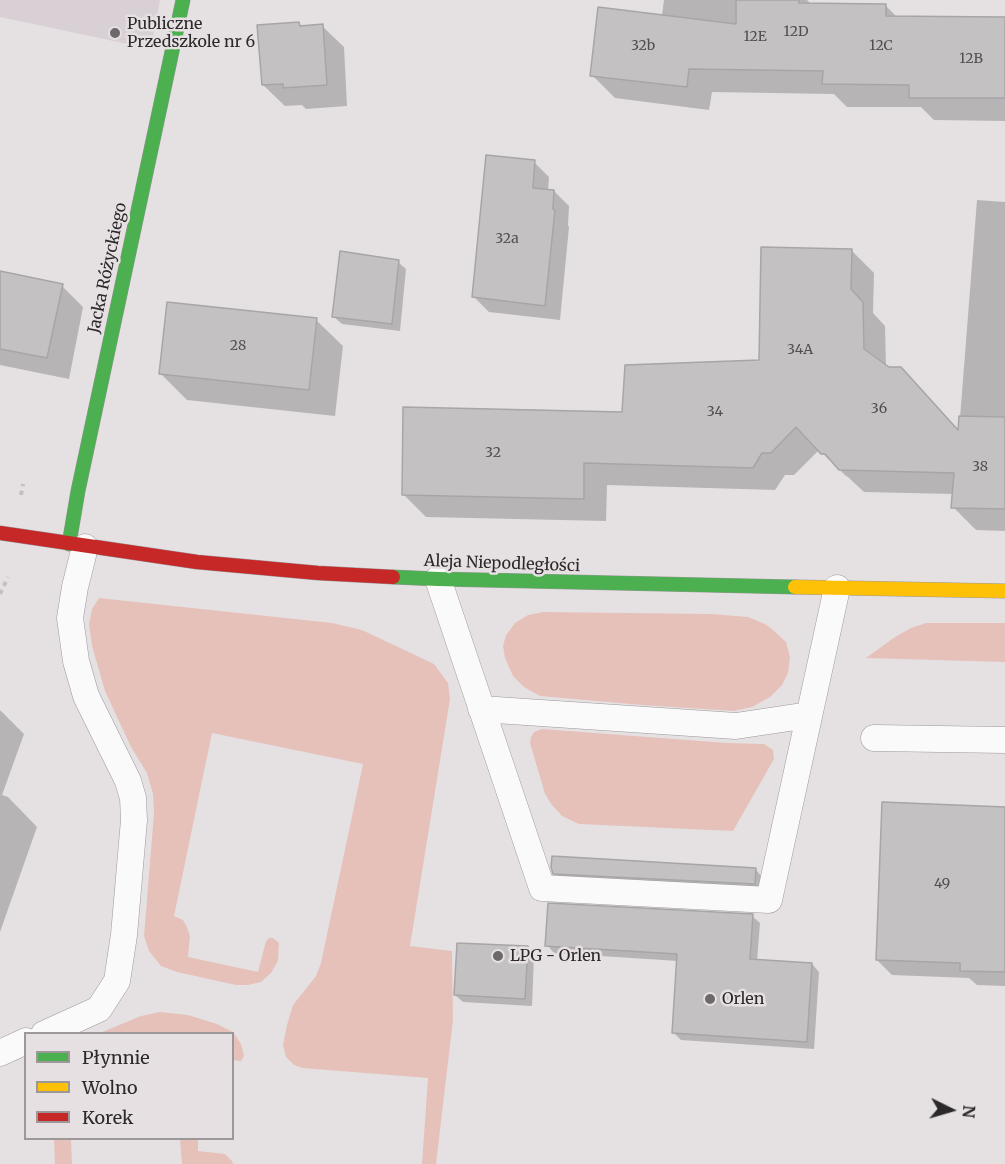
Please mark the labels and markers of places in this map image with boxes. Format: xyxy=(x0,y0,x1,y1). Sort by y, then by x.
place label: Publiczne Przedszkole nr 6 xyxy=(127,14,255,52)
marker: Publiczne Przedszkole nr 6 xyxy=(108,26,122,40)
place label: LPG - Orlen xyxy=(510,946,601,966)
marker: LPG - Orlen xyxy=(491,949,505,963)
place label: Orlen xyxy=(722,989,764,1009)
marker: Orlen xyxy=(703,992,717,1006)

